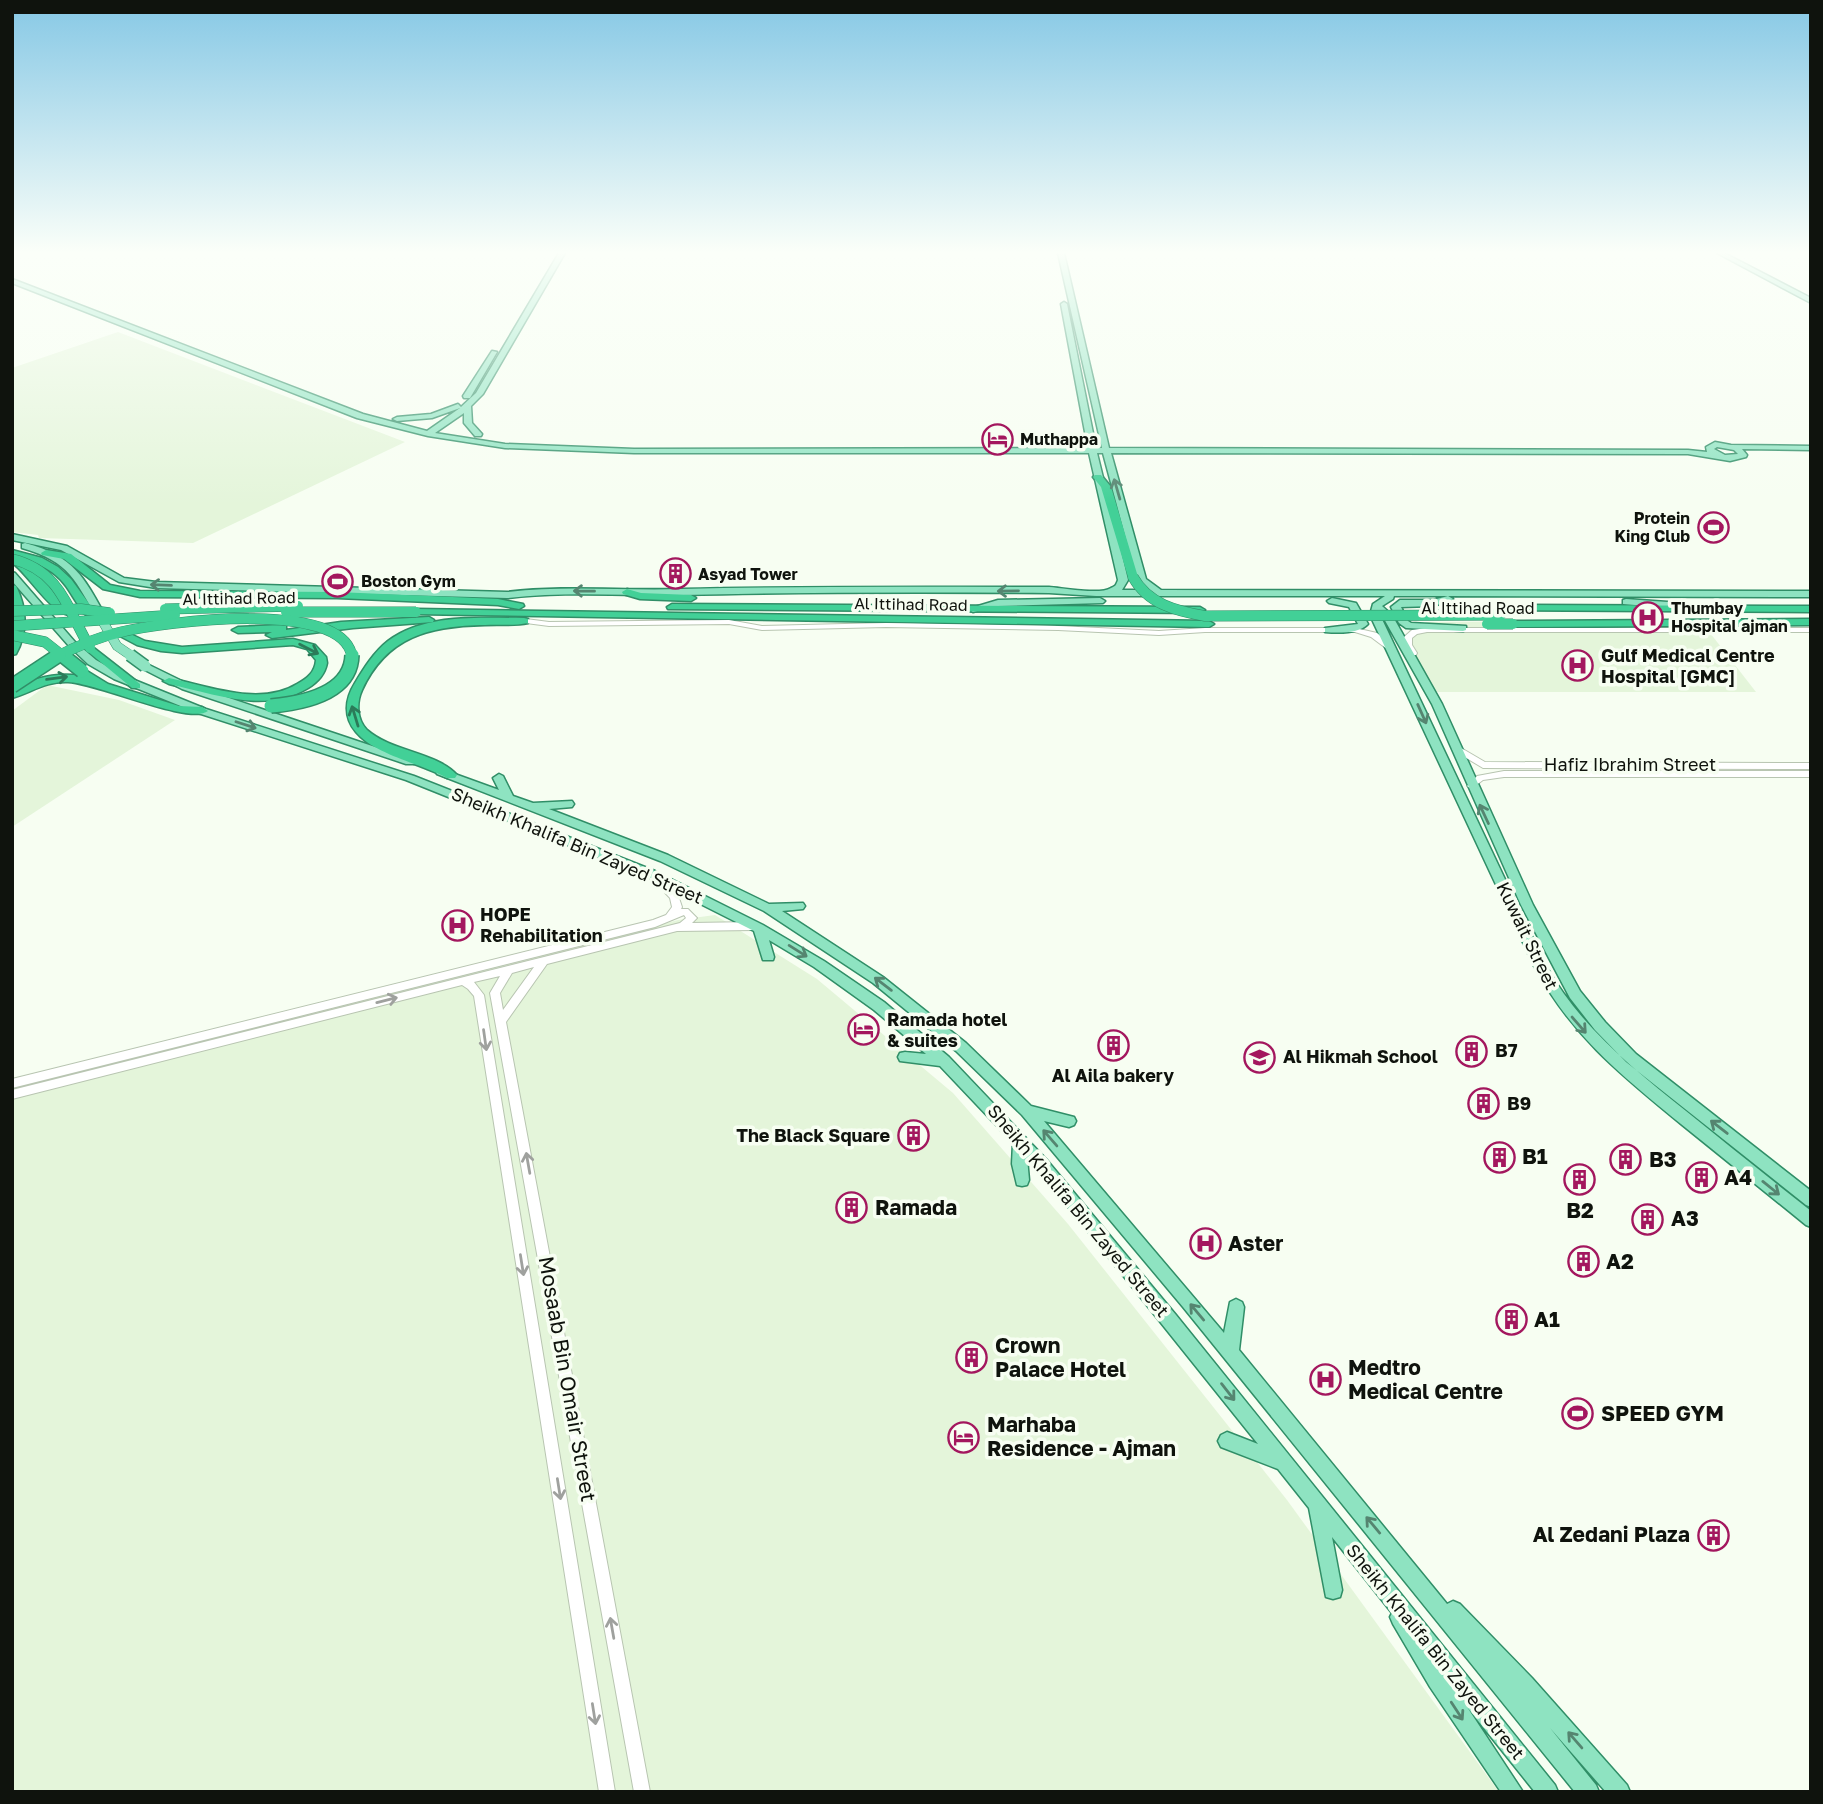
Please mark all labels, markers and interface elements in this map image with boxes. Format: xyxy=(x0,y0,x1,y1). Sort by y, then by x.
hotel icon: Muthappa xyxy=(980,422,1014,456)
place label: Muthappa xyxy=(1020,429,1098,449)
one-way arrow xyxy=(1109,478,1122,500)
place label: Protein King Club xyxy=(1614,508,1690,546)
sports icon: Protein King Club xyxy=(1696,510,1730,544)
building icon: Asyad Tower xyxy=(658,557,692,591)
sports icon: Boston Gym xyxy=(321,564,355,598)
place label: Asyad Tower xyxy=(698,564,798,584)
place label: Boston Gym xyxy=(361,571,456,591)
one-way arrow xyxy=(150,578,173,592)
one-way arrow xyxy=(573,584,596,598)
one-way arrow xyxy=(996,584,1019,598)
street label: Al Ittihad Road xyxy=(182,587,296,609)
street label: Al Ittihad Road xyxy=(854,593,968,615)
street label: Al Ittihad Road xyxy=(1421,598,1535,618)
place label: Thumbay Hospital ajman xyxy=(1671,598,1788,636)
hospital icon: Thumbay Hospital ajman xyxy=(1631,600,1665,634)
one-way arrow xyxy=(299,642,319,656)
place label: Gulf Medical Centre Hospital [GMC] xyxy=(1601,644,1775,687)
hospital icon: Gulf Medical Centre Hospital [GMC] xyxy=(1561,649,1595,683)
one-way arrow xyxy=(45,672,68,685)
one-way arrow xyxy=(1416,703,1429,724)
one-way arrow xyxy=(348,706,361,728)
one-way arrow xyxy=(235,719,257,732)
street label: Hafiz Ibrahim Street xyxy=(1544,753,1716,775)
street label: Sheikh Khalifa Bin Zayed Street xyxy=(448,782,706,908)
one-way arrow xyxy=(1477,804,1490,825)
street label: Kuwait Street xyxy=(1492,878,1563,993)
place label: HOPE Rehabilitation xyxy=(480,903,603,946)
hospital icon: HOPE Rehabilitation xyxy=(440,908,474,942)
one-way arrow xyxy=(788,945,808,959)
one-way arrow xyxy=(874,977,893,992)
one-way arrow xyxy=(375,993,398,1006)
place label: Ramada hotel & suites xyxy=(887,1008,1007,1051)
hotel icon: Ramada hotel & suites xyxy=(847,1013,881,1047)
one-way arrow xyxy=(1571,1016,1587,1034)
one-way arrow xyxy=(479,1028,492,1051)
building icon: Al Aila bakery xyxy=(1096,1028,1130,1062)
building icon: B7 xyxy=(1455,1034,1489,1068)
place label: B7 xyxy=(1495,1039,1518,1061)
school or university icon: Al Hikmah School xyxy=(1243,1040,1277,1074)
place label: Al Hikmah School xyxy=(1283,1045,1438,1067)
place label: Al Aila bakery xyxy=(1052,1064,1174,1086)
building icon: B9 xyxy=(1467,1087,1501,1121)
place label: B9 xyxy=(1507,1092,1531,1114)
street label: Sheikh Khalifa Bin Zayed Street xyxy=(983,1100,1174,1321)
building icon: The Black Square xyxy=(896,1119,930,1153)
one-way arrow xyxy=(1710,1120,1728,1135)
place label: The Black Square xyxy=(736,1124,890,1146)
one-way arrow xyxy=(1042,1129,1058,1147)
building icon: B1 xyxy=(1482,1140,1516,1174)
place label: B1 xyxy=(1522,1143,1548,1169)
building icon: B3 xyxy=(1609,1143,1643,1177)
place label: B3 xyxy=(1649,1146,1677,1172)
one-way arrow xyxy=(520,1152,534,1175)
building icon: A4 xyxy=(1684,1161,1718,1195)
building icon: B2 xyxy=(1563,1162,1597,1196)
place label: A4 xyxy=(1724,1164,1752,1190)
one-way arrow xyxy=(1762,1180,1780,1196)
building icon: Ramada xyxy=(835,1191,869,1225)
place label: Ramada xyxy=(875,1194,957,1220)
place label: B2 xyxy=(1566,1197,1594,1223)
building icon: A3 xyxy=(1631,1202,1665,1236)
place label: A3 xyxy=(1671,1205,1699,1231)
hospital icon: Aster xyxy=(1188,1227,1222,1261)
place label: Aster xyxy=(1228,1230,1283,1256)
building icon: A2 xyxy=(1566,1245,1600,1279)
place label: A2 xyxy=(1606,1248,1634,1274)
one-way arrow xyxy=(516,1253,529,1275)
street label: Mosaab Bin Omair Street xyxy=(534,1254,602,1504)
one-way arrow xyxy=(1189,1303,1205,1321)
building icon: A1 xyxy=(1494,1303,1528,1337)
place label: A1 xyxy=(1534,1306,1560,1332)
place label: Crown Palace Hotel xyxy=(995,1332,1126,1382)
building icon: Crown Palace Hotel xyxy=(955,1341,989,1375)
place label: Medtro Medical Centre xyxy=(1348,1354,1503,1404)
hospital icon: Medtro Medical Centre xyxy=(1308,1363,1342,1397)
one-way arrow xyxy=(1220,1383,1236,1401)
sports icon: SPEED GYM xyxy=(1561,1397,1595,1431)
place label: SPEED GYM xyxy=(1601,1400,1724,1426)
place label: Marhaba Residence - Ajman xyxy=(987,1411,1176,1461)
hotel icon: Marhaba Residence - Ajman xyxy=(947,1420,981,1454)
one-way arrow xyxy=(553,1477,566,1500)
one-way arrow xyxy=(1365,1516,1381,1534)
building icon: Al Zedani Plaza xyxy=(1696,1518,1730,1552)
place label: Al Zedani Plaza xyxy=(1533,1521,1690,1547)
street label: Sheikh Khalifa Bin Zayed Street xyxy=(1342,1539,1530,1764)
one-way arrow xyxy=(605,1617,619,1640)
one-way arrow xyxy=(1450,1700,1464,1720)
one-way arrow xyxy=(588,1702,601,1725)
one-way arrow xyxy=(1567,1731,1583,1749)

